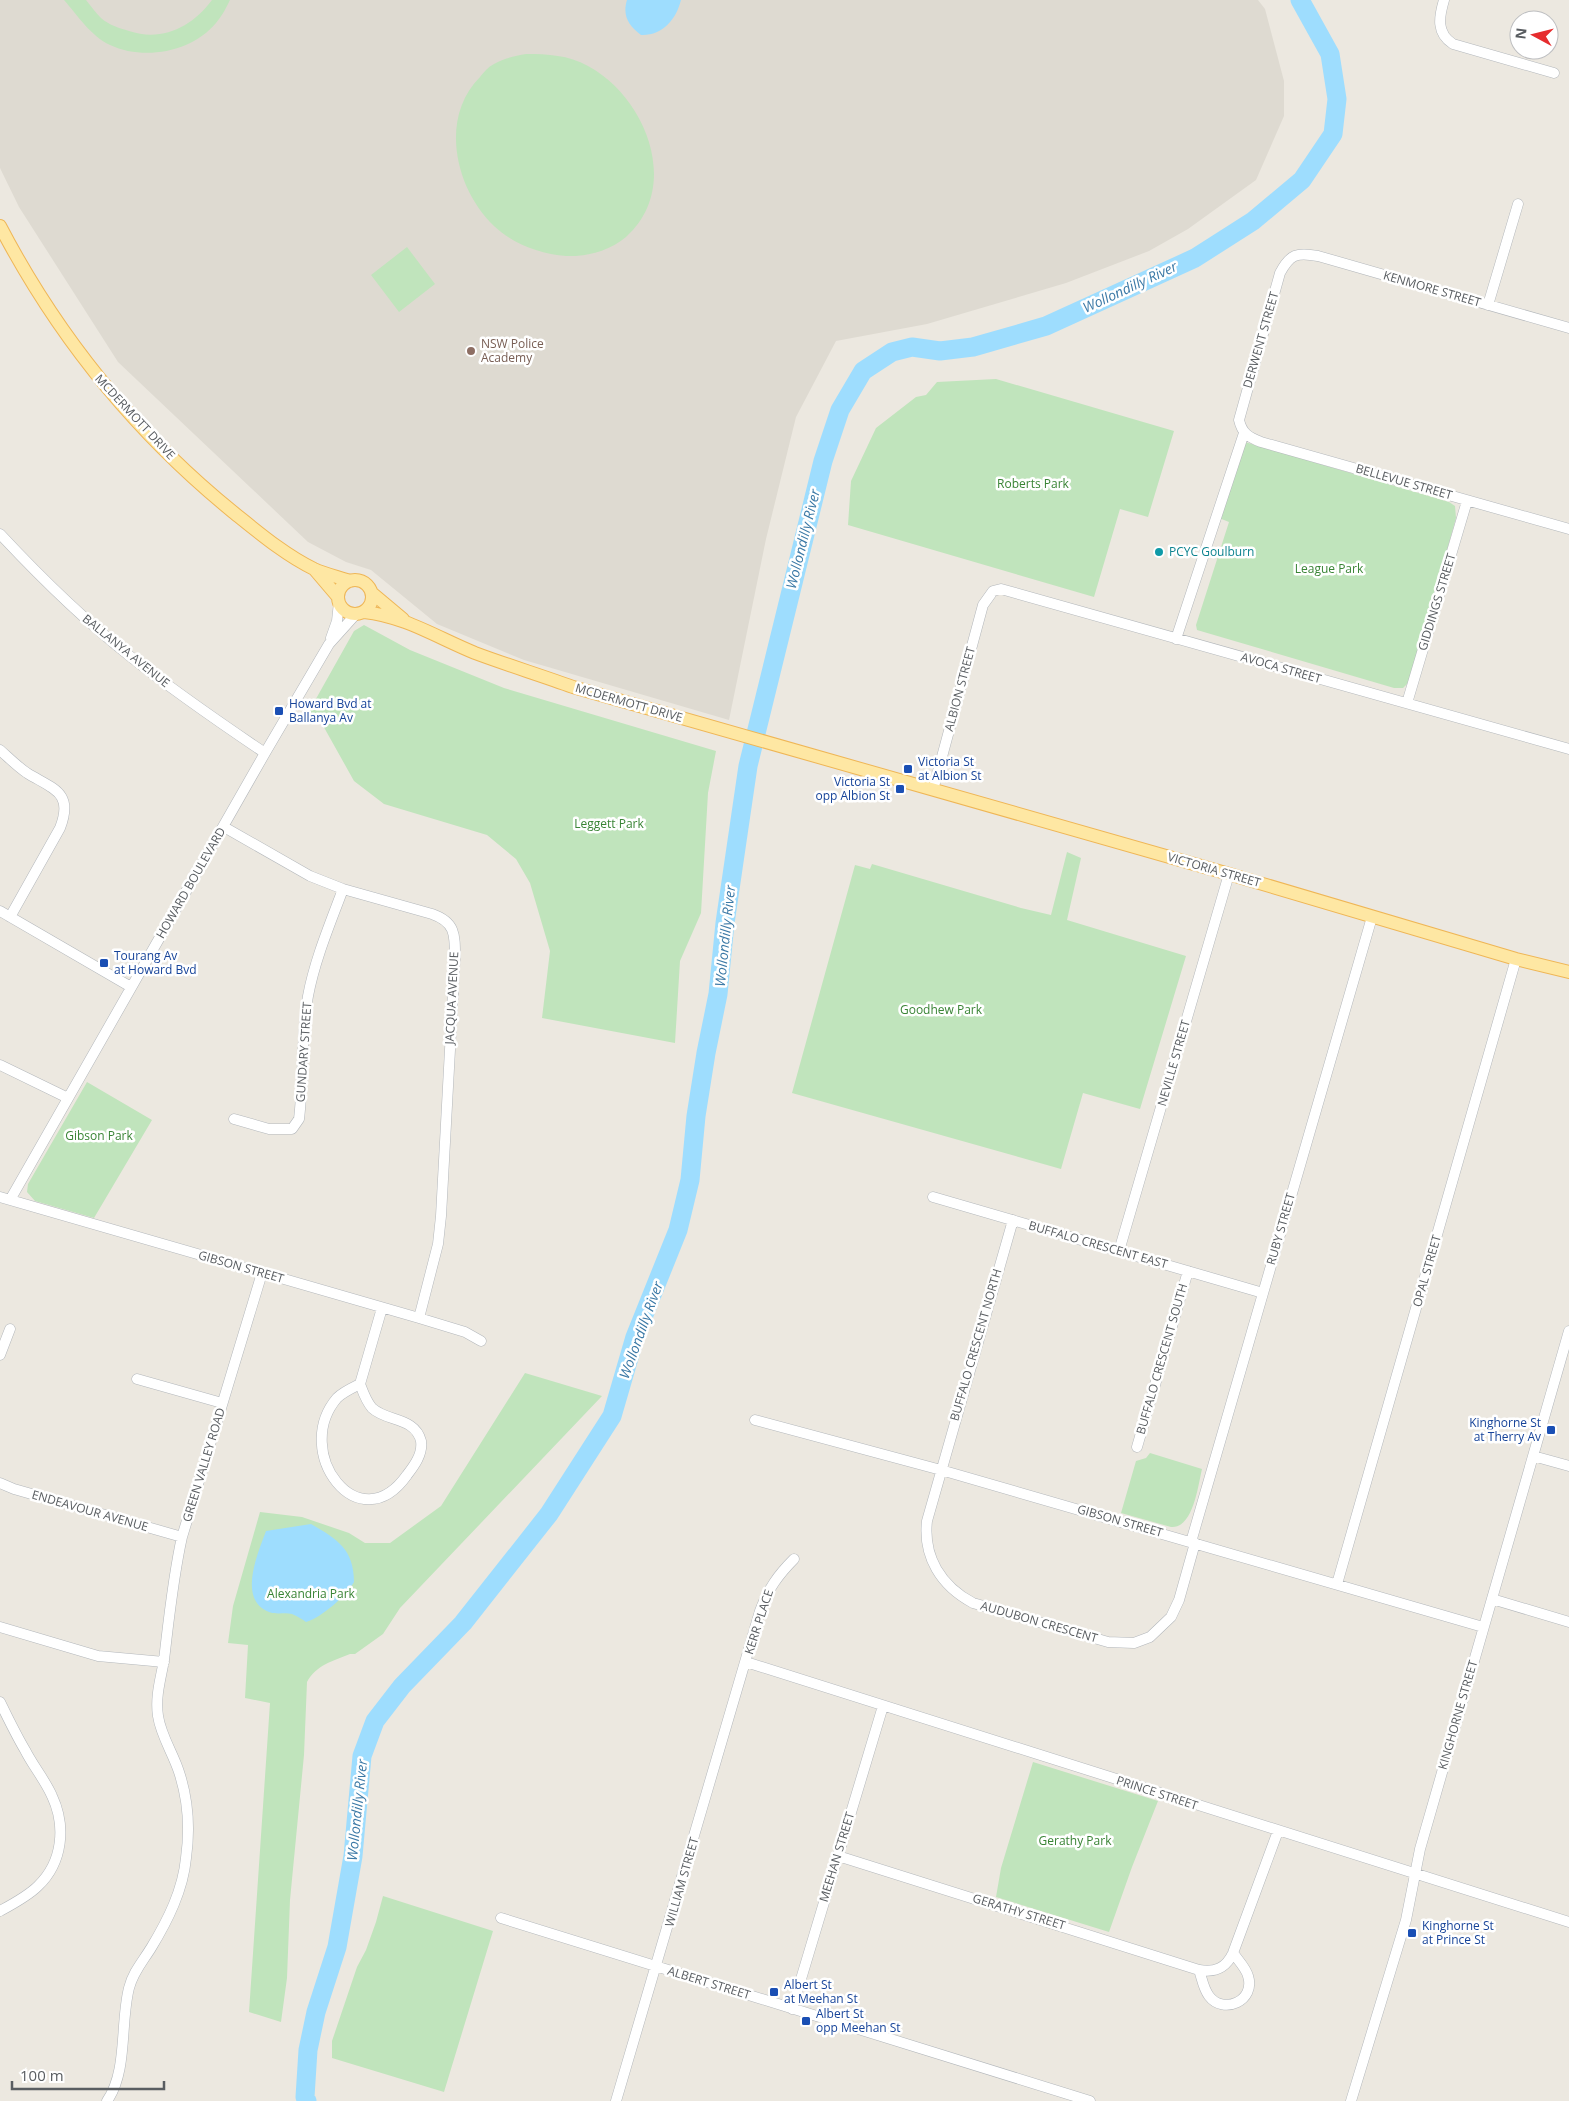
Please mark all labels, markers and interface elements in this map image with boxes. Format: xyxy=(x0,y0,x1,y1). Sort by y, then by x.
north arrow xyxy=(1509,10,1559,60)
text: N xyxy=(1510,27,1531,40)
water label: Wollondilly River xyxy=(1080,256,1180,317)
street label: KENMORE STREET xyxy=(1381,266,1483,311)
street label: DERWENT STREET xyxy=(1239,289,1283,390)
place label: NSW Police Academy xyxy=(481,335,544,366)
marker: NSW Police Academy xyxy=(465,345,477,357)
street label: MCDERMOTT DRIVE xyxy=(91,370,179,463)
street label: BELLEVUE STREET xyxy=(1354,460,1455,504)
park label: Roberts Park xyxy=(997,475,1070,492)
water label: Wollondilly River xyxy=(781,487,824,591)
place label: PCYC Goulburn xyxy=(1169,543,1254,560)
marker: PCYC Goulburn xyxy=(1153,546,1165,558)
street label: GIDDINGS STREET xyxy=(1414,551,1460,653)
park label: League Park xyxy=(1295,560,1364,577)
street label: BALLANYA AVENUE xyxy=(79,610,174,691)
street label: ALBION STREET xyxy=(940,644,979,733)
street label: AVOCA STREET xyxy=(1239,648,1324,687)
street label: MCDERMOTT DRIVE xyxy=(573,679,685,726)
place label: Howard Bvd at Ballanya Av xyxy=(289,695,372,726)
marker: Howard Bvd at Ballanya Av xyxy=(273,705,285,717)
place label: Victoria St at Albion St xyxy=(918,753,982,784)
marker: Victoria St at Albion St xyxy=(902,763,914,775)
place label: Victoria St opp Albion St xyxy=(815,773,890,804)
marker: Victoria St opp Albion St xyxy=(894,783,906,795)
park label: Leggett Park xyxy=(574,815,644,832)
street label: HOWARD BOULEVARD xyxy=(152,824,229,941)
street label: VICTORIA STREET xyxy=(1166,848,1263,891)
water label: Wollondilly River xyxy=(710,884,739,988)
place label: Tourang Av at Howard Bvd xyxy=(114,947,197,978)
street label: JACQUA AVENUE xyxy=(441,951,462,1046)
marker: Tourang Av at Howard Bvd xyxy=(98,957,110,969)
street label: GUNDARY STREET xyxy=(292,1001,316,1103)
park label: Goodhew Park xyxy=(900,1001,983,1018)
street label: NEVILLE STREET xyxy=(1153,1017,1194,1108)
park label: Gibson Park xyxy=(65,1127,133,1144)
street label: RUBY STREET xyxy=(1262,1190,1299,1267)
street label: BUFFALO CRESCENT EAST xyxy=(1027,1217,1170,1273)
street label: OPAL STREET xyxy=(1408,1233,1445,1309)
street label: GIBSON STREET xyxy=(196,1246,286,1287)
street label: BUFFALO CRESCENT NORTH xyxy=(946,1267,1005,1423)
water label: Wollondilly River xyxy=(614,1278,667,1381)
street label: BUFFALO CRESCENT SOUTH xyxy=(1132,1281,1191,1436)
street label: GREEN VALLEY ROAD xyxy=(178,1406,229,1524)
place label: Kinghorne St at Therry Av xyxy=(1469,1414,1541,1445)
marker: Kinghorne St at Therry Av xyxy=(1545,1424,1557,1436)
street label: ENDEAVOUR AVENUE xyxy=(30,1486,150,1535)
street label: GIBSON STREET xyxy=(1075,1500,1165,1541)
park label: Alexandria Park xyxy=(267,1585,356,1602)
street label: KERR PLACE xyxy=(740,1587,777,1656)
street label: AUDUBON CRESCENT xyxy=(979,1597,1100,1646)
street label: KINGHORNE STREET xyxy=(1434,1658,1481,1772)
water label: Wollondilly River xyxy=(342,1758,371,1862)
street label: PRINCE STREET xyxy=(1114,1771,1201,1814)
street label: MEEHAN STREET xyxy=(815,1809,858,1904)
park label: Gerathy Park xyxy=(1039,1832,1112,1849)
street label: WILLIAM STREET xyxy=(661,1835,703,1929)
street label: GERATHY STREET xyxy=(971,1889,1068,1934)
place label: Kinghorne St at Prince St xyxy=(1422,1917,1494,1948)
marker: Kinghorne St at Prince St xyxy=(1406,1927,1418,1939)
street label: ALBERT STREET xyxy=(666,1962,753,2003)
place label: Albert St at Meehan St xyxy=(784,1976,858,2007)
marker: Albert St at Meehan St xyxy=(768,1986,780,1998)
place label: Albert St opp Meehan St xyxy=(816,2005,901,2036)
marker: Albert St opp Meehan St xyxy=(800,2015,812,2027)
scale bar xyxy=(12,2058,165,2090)
text: 100 m xyxy=(20,2065,64,2085)

